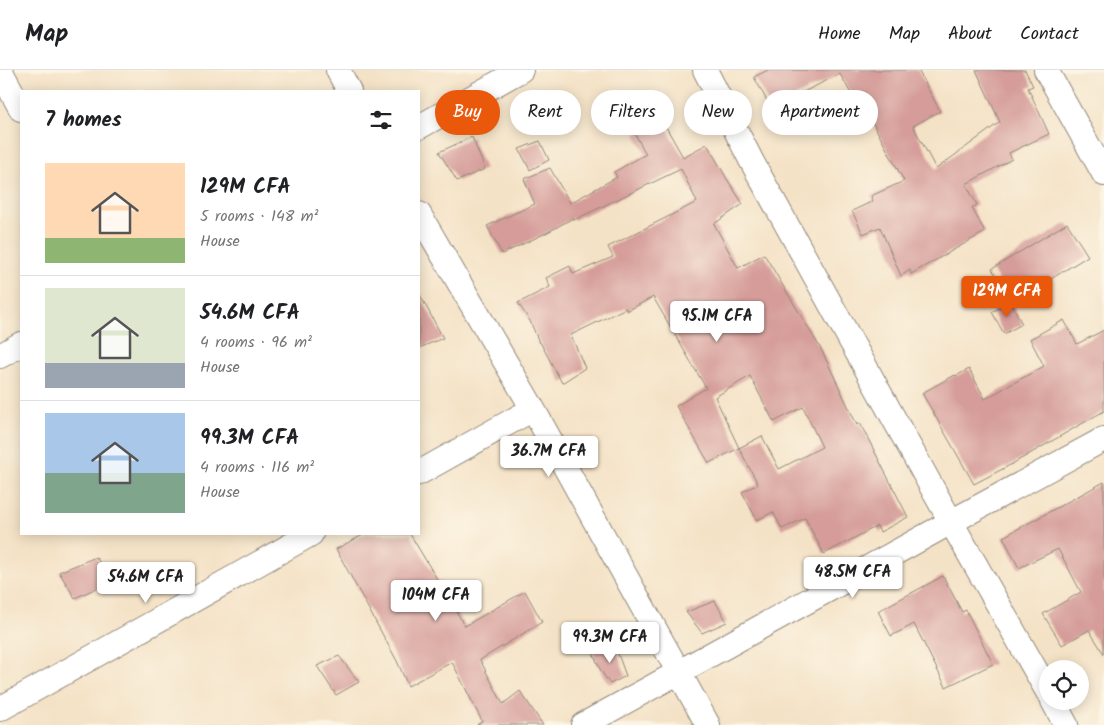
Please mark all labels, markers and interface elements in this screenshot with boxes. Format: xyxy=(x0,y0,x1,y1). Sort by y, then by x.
text: Map xyxy=(25,15,68,54)
text: Home xyxy=(818,20,861,49)
text: Map xyxy=(889,20,920,49)
text: About xyxy=(948,20,992,49)
text: Contact xyxy=(1020,20,1079,49)
chip: Buy xyxy=(435,90,500,135)
chip: Rent xyxy=(510,90,581,135)
chip: Filters xyxy=(591,90,674,135)
chip: New xyxy=(684,90,752,135)
chip: Apartment xyxy=(762,90,878,135)
text: 7 homes xyxy=(45,104,122,137)
icon: filters xyxy=(367,106,395,134)
text: 129M CFA xyxy=(200,171,291,204)
icon: home xyxy=(85,183,145,243)
text: 5 rooms · 148 m² xyxy=(200,204,319,229)
text: House xyxy=(200,229,240,254)
pin: 129M CFA xyxy=(955,276,1059,318)
text: 129M CFA xyxy=(972,279,1042,304)
text: 54.6M CFA xyxy=(200,297,300,330)
pin: 95.1M CFA xyxy=(660,300,774,343)
text: 95.1M CFA xyxy=(681,304,753,329)
icon: home xyxy=(85,308,145,368)
text: 4 rooms · 96 m² xyxy=(200,330,312,355)
text: House xyxy=(200,355,240,380)
text: 99.3M CFA xyxy=(200,422,299,455)
icon: home xyxy=(85,433,145,493)
pin: 36.7M CFA xyxy=(492,436,606,478)
text: 36.7M CFA xyxy=(511,439,587,464)
text: 4 rooms · 116 m² xyxy=(200,455,314,480)
text: House xyxy=(200,480,240,505)
pin: 48.5M CFA xyxy=(796,556,910,599)
text: 48.5M CFA xyxy=(815,560,891,585)
pin: 54.6M CFA xyxy=(89,562,203,604)
text: 54.6M CFA xyxy=(108,565,184,590)
pin: 104M CFA xyxy=(384,580,488,622)
text: 104M CFA xyxy=(402,583,470,608)
pin: 99.3M CFA xyxy=(553,622,667,664)
text: 99.3M CFA xyxy=(572,625,648,650)
map controls xyxy=(1039,660,1089,710)
button: locate xyxy=(1039,660,1089,710)

